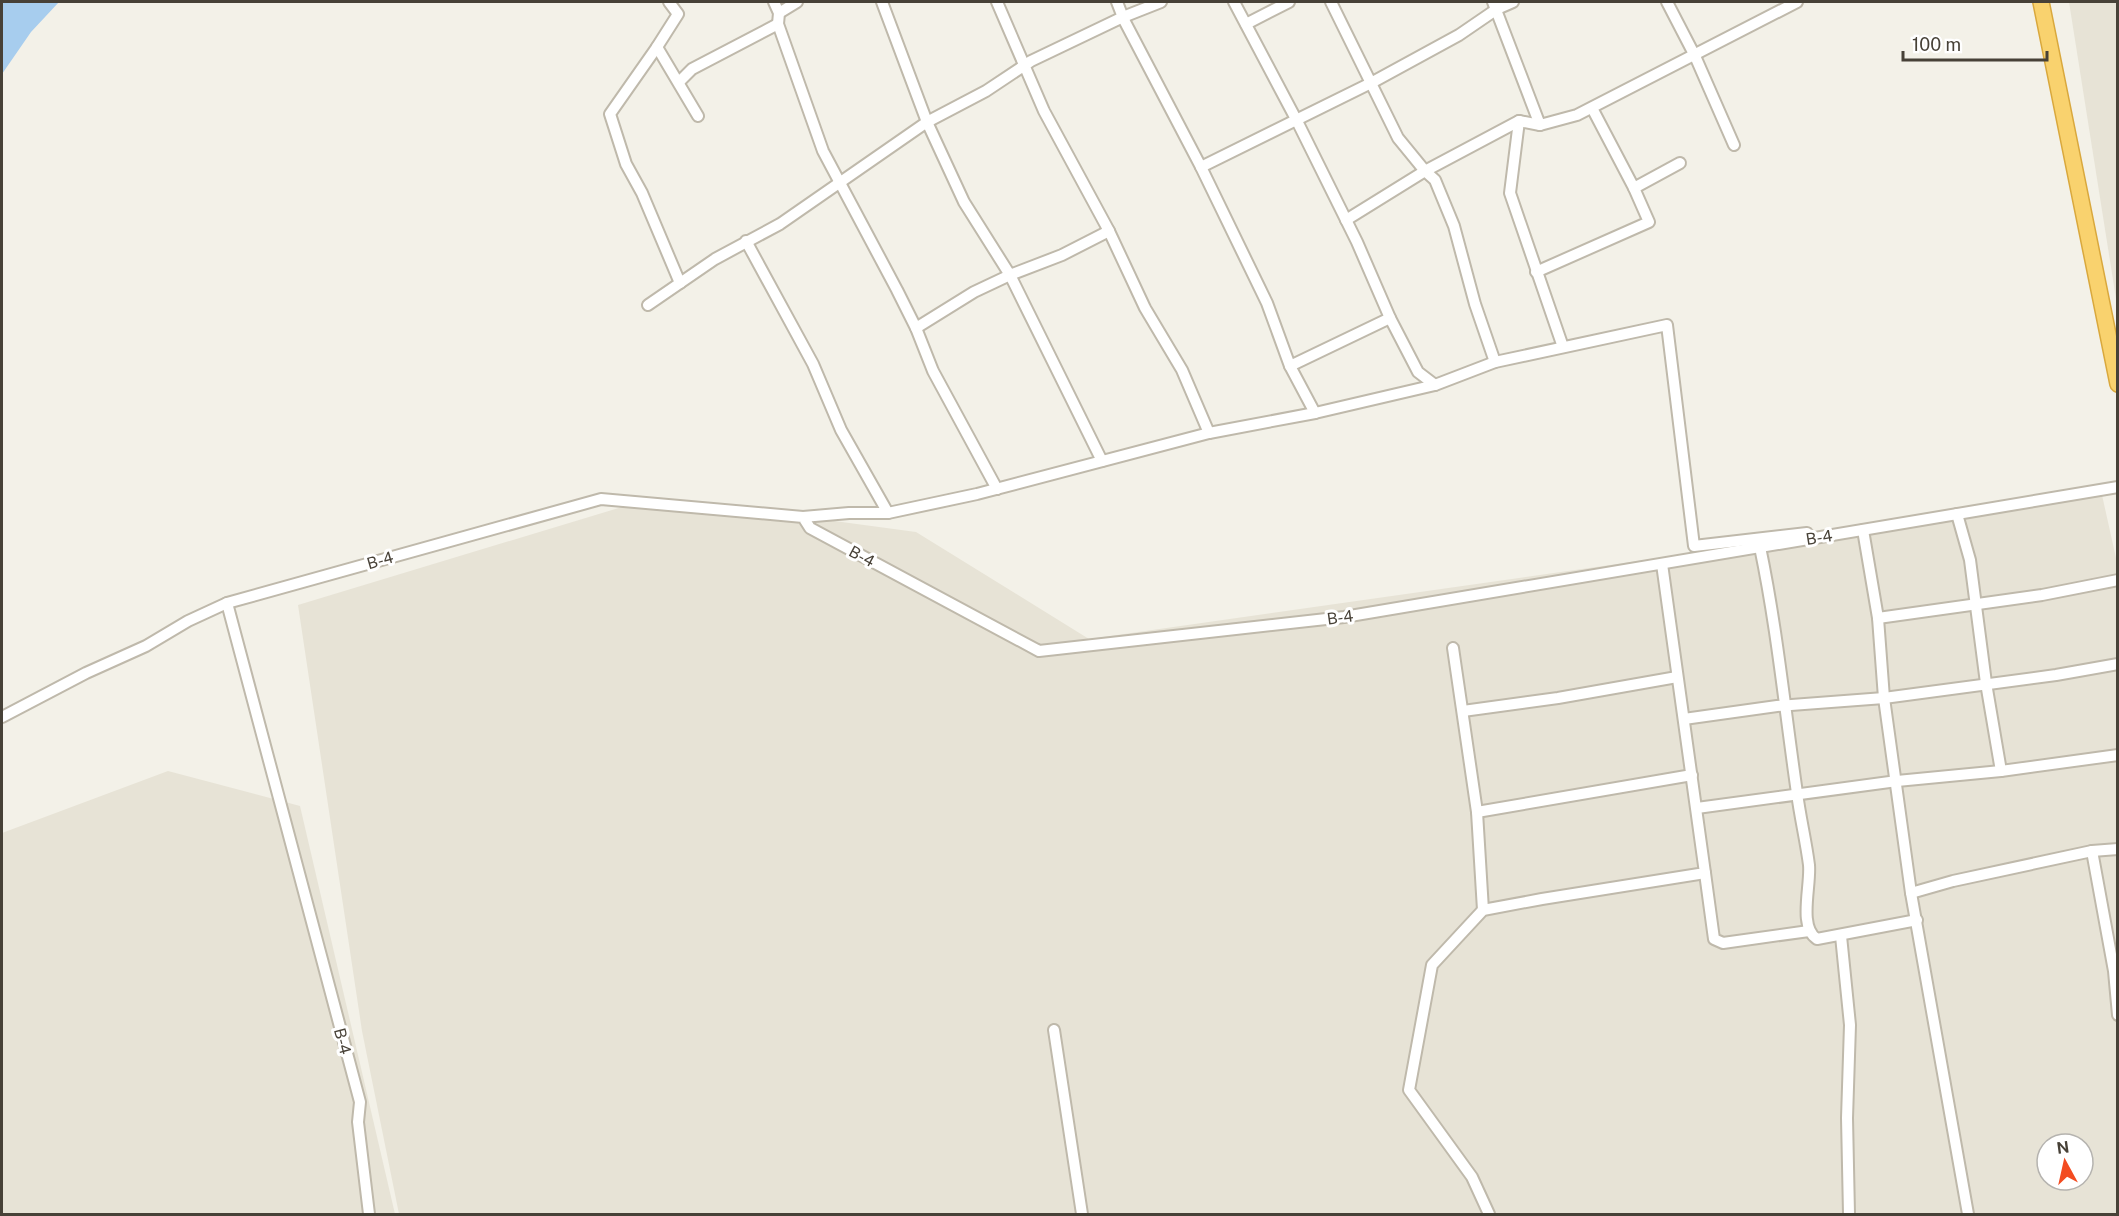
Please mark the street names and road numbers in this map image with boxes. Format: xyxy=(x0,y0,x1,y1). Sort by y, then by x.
street label: B-4 xyxy=(1804,526,1834,549)
street label: B-4 xyxy=(846,542,878,571)
street label: B-4 xyxy=(365,548,396,573)
street label: B-4 xyxy=(1326,606,1355,629)
street label: B-4 xyxy=(330,1026,355,1056)

